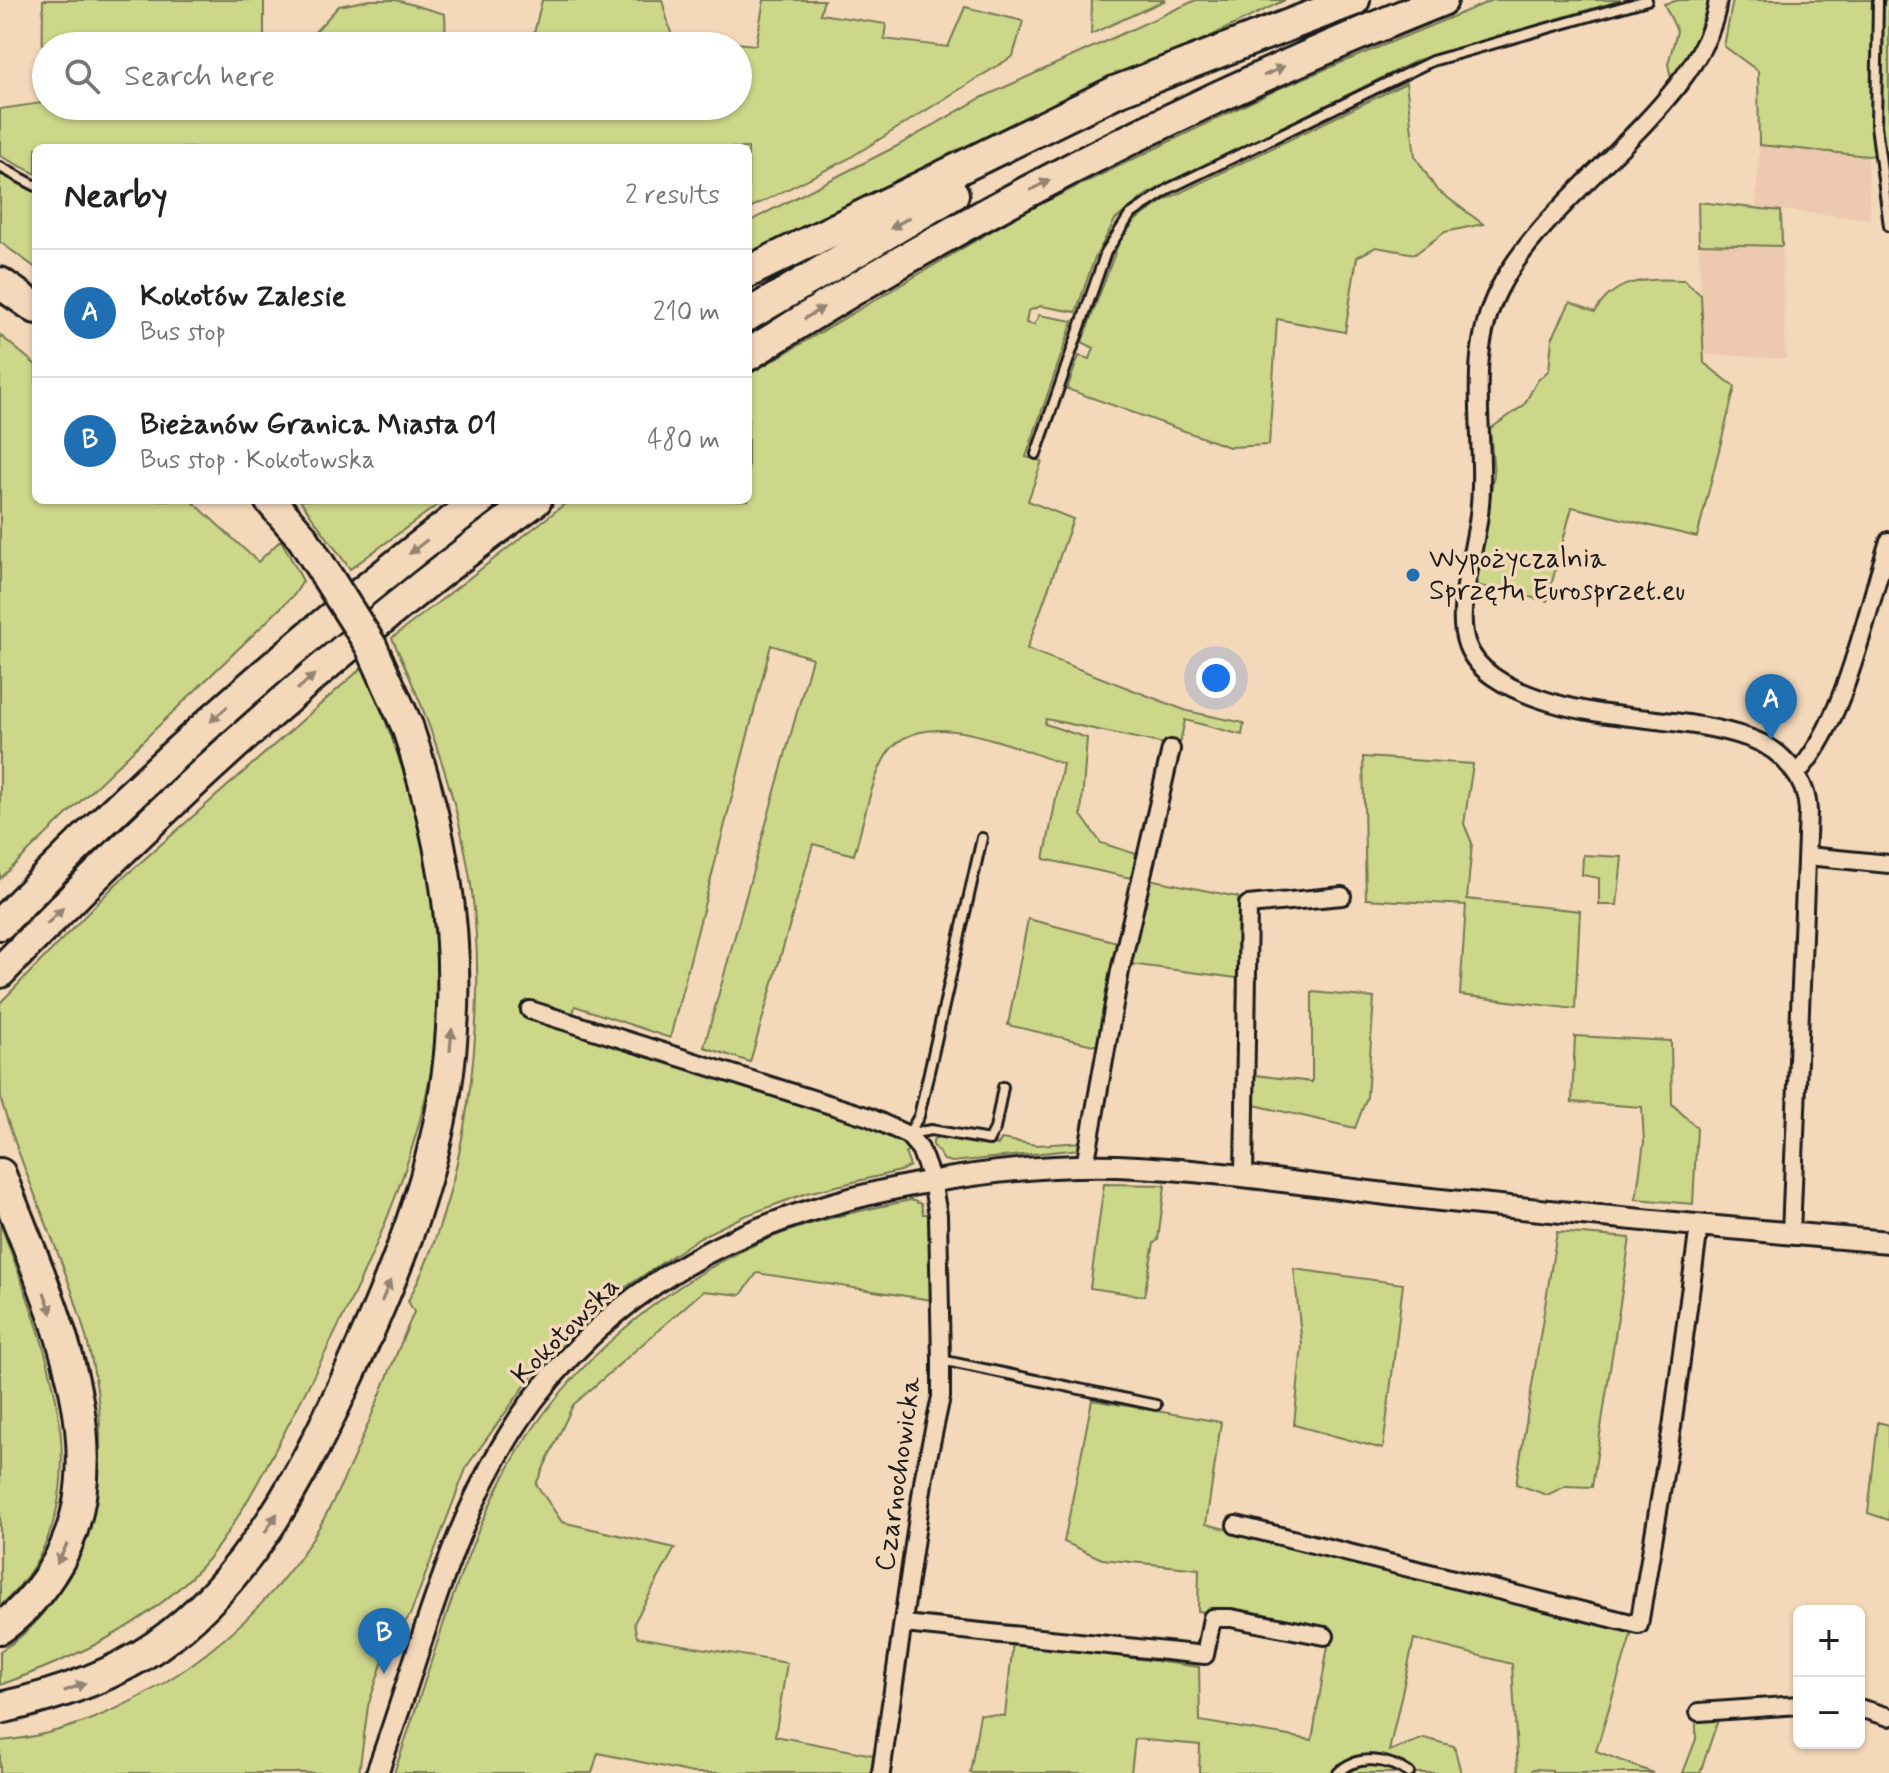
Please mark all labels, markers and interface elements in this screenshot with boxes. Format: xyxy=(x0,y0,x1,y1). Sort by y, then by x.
search box xyxy=(32,32,752,120)
icon: search xyxy=(60,54,104,98)
text: Search here xyxy=(124,57,275,96)
one-way arrow xyxy=(1262,64,1285,78)
text: Nearby xyxy=(64,174,168,219)
text: 2 results xyxy=(625,179,720,213)
one-way arrow xyxy=(1029,179,1051,193)
one-way arrow xyxy=(889,216,911,230)
text: Kokotów Zalesie xyxy=(140,277,346,316)
text: A xyxy=(81,296,99,330)
text: 210 m xyxy=(653,296,720,330)
one-way arrow xyxy=(803,306,825,320)
text: Bus stop xyxy=(140,316,226,350)
text: Bieżanów Granica Miasta 01 xyxy=(140,405,497,444)
text: B xyxy=(82,424,98,458)
text: 480 m xyxy=(647,424,720,458)
text: Bus stop · Kokotowska xyxy=(140,444,375,478)
one-way arrow xyxy=(408,539,428,555)
place label: Wypożyczalnia Sprzętu Eurosprzet.eu xyxy=(1429,541,1685,610)
marker: Wypożyczalnia Sprzętu Eurosprzet.eu xyxy=(1404,566,1422,584)
your location xyxy=(1196,658,1236,698)
one-way arrow xyxy=(296,674,316,691)
pin: A xyxy=(1745,674,1797,740)
one-way arrow xyxy=(209,705,229,722)
one-way arrow xyxy=(45,907,63,926)
one-way arrow xyxy=(445,1027,458,1052)
street label: Kokotowska xyxy=(504,1269,628,1393)
one-way arrow xyxy=(380,1279,393,1303)
one-way arrow xyxy=(42,1291,54,1315)
street label: Czarnochowicka xyxy=(867,1374,931,1574)
one-way arrow xyxy=(263,1513,278,1534)
one-way arrow xyxy=(55,1543,68,1566)
map controls xyxy=(1793,1605,1865,1749)
button: + xyxy=(1793,1605,1865,1677)
pin: B xyxy=(358,1608,410,1674)
button: − xyxy=(1793,1677,1865,1749)
one-way arrow xyxy=(63,1680,87,1693)

